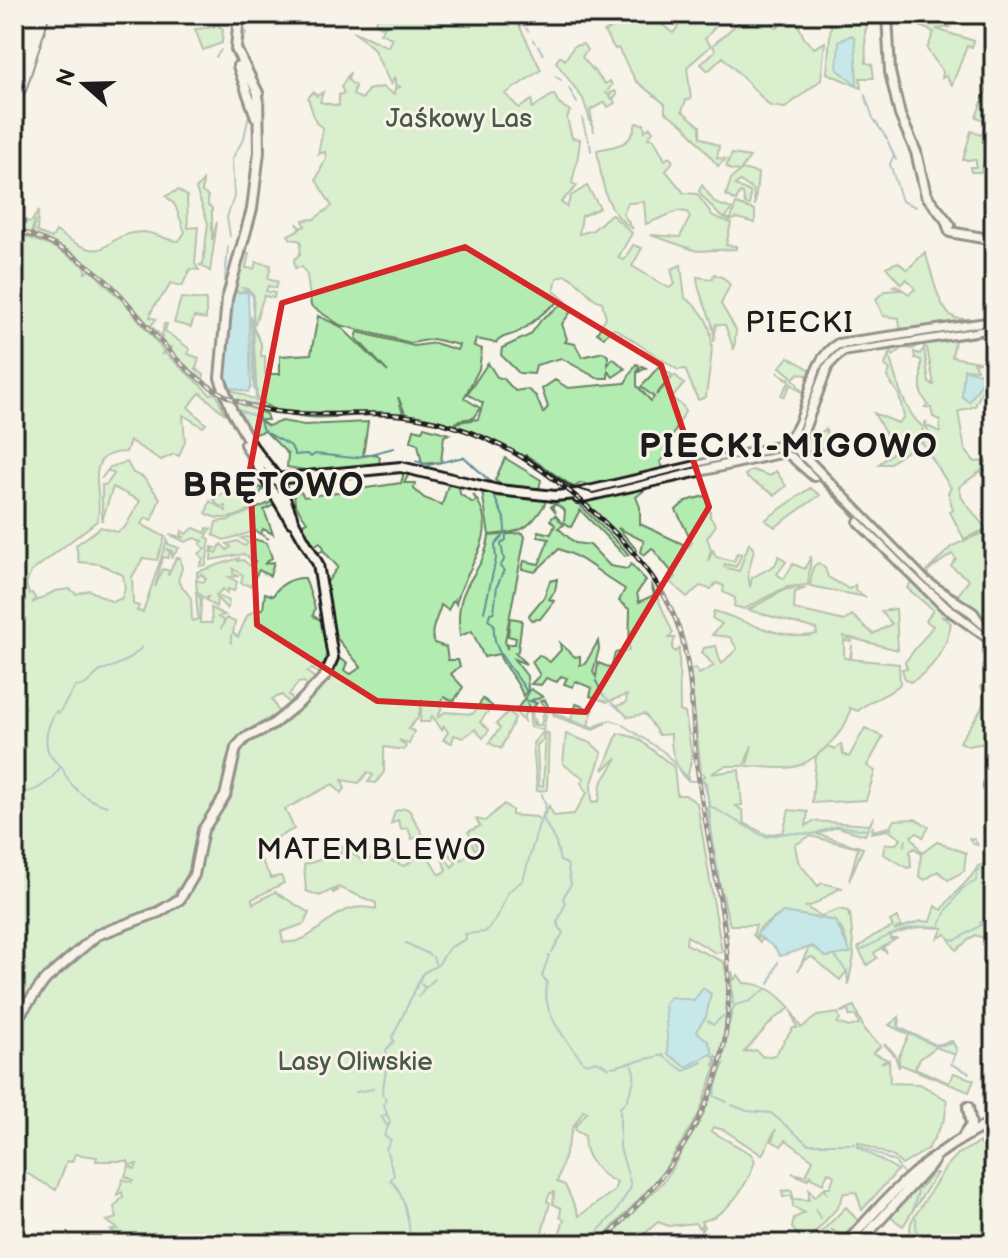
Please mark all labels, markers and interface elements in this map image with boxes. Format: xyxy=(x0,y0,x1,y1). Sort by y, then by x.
north arrow xyxy=(44,44,124,124)
text: N xyxy=(51,65,82,90)
park label: Jaśkowy Las xyxy=(386,104,532,135)
district label: PIECKI xyxy=(745,305,855,341)
district label: PIECKI-MIGOWO xyxy=(639,426,939,467)
district label: BRĘTOWO xyxy=(183,465,365,506)
district label: MATEMBLEWO xyxy=(256,832,488,868)
park label: Lasy Oliwskie xyxy=(277,1047,433,1078)

